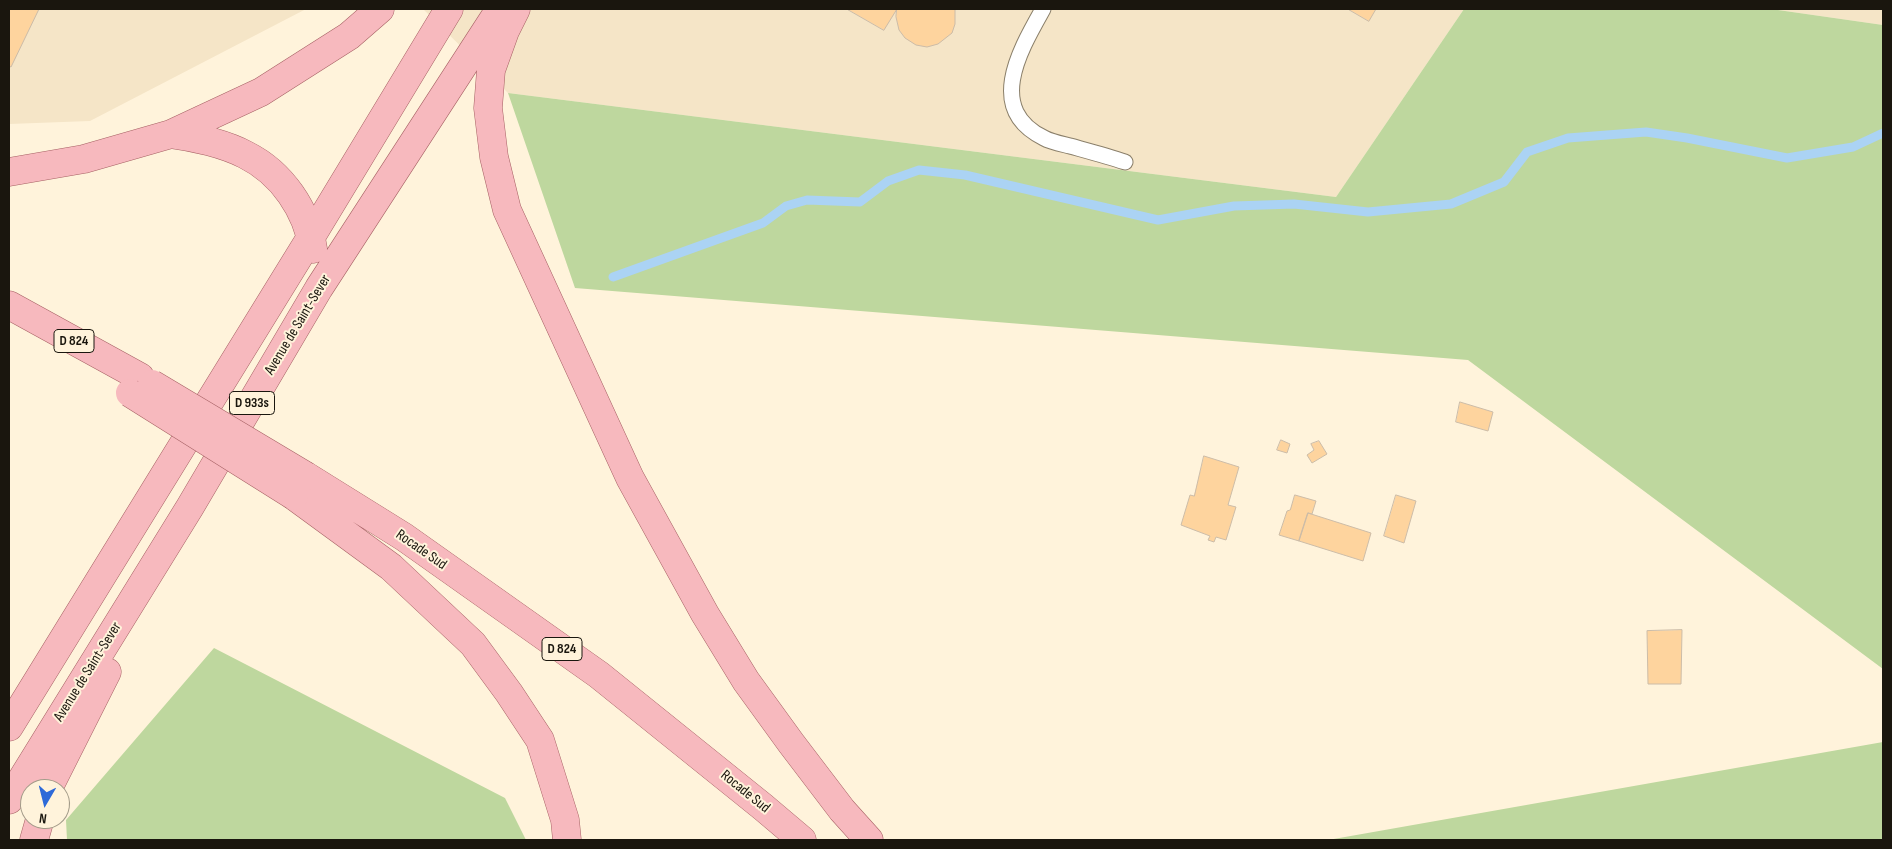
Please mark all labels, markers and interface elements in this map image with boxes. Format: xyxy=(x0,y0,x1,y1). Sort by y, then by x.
street label: Avenue de Saint-Sever xyxy=(261,272,335,378)
road number: D 824 xyxy=(54,330,94,352)
road number: D 933s xyxy=(230,392,274,414)
street label: Rocade Sud xyxy=(392,526,450,574)
street label: Avenue de Saint-Sever xyxy=(50,619,126,725)
road number: D 824 xyxy=(542,638,582,661)
street label: Rocade Sud xyxy=(717,767,773,817)
north arrow xyxy=(20,779,70,829)
text: N xyxy=(38,809,48,827)

